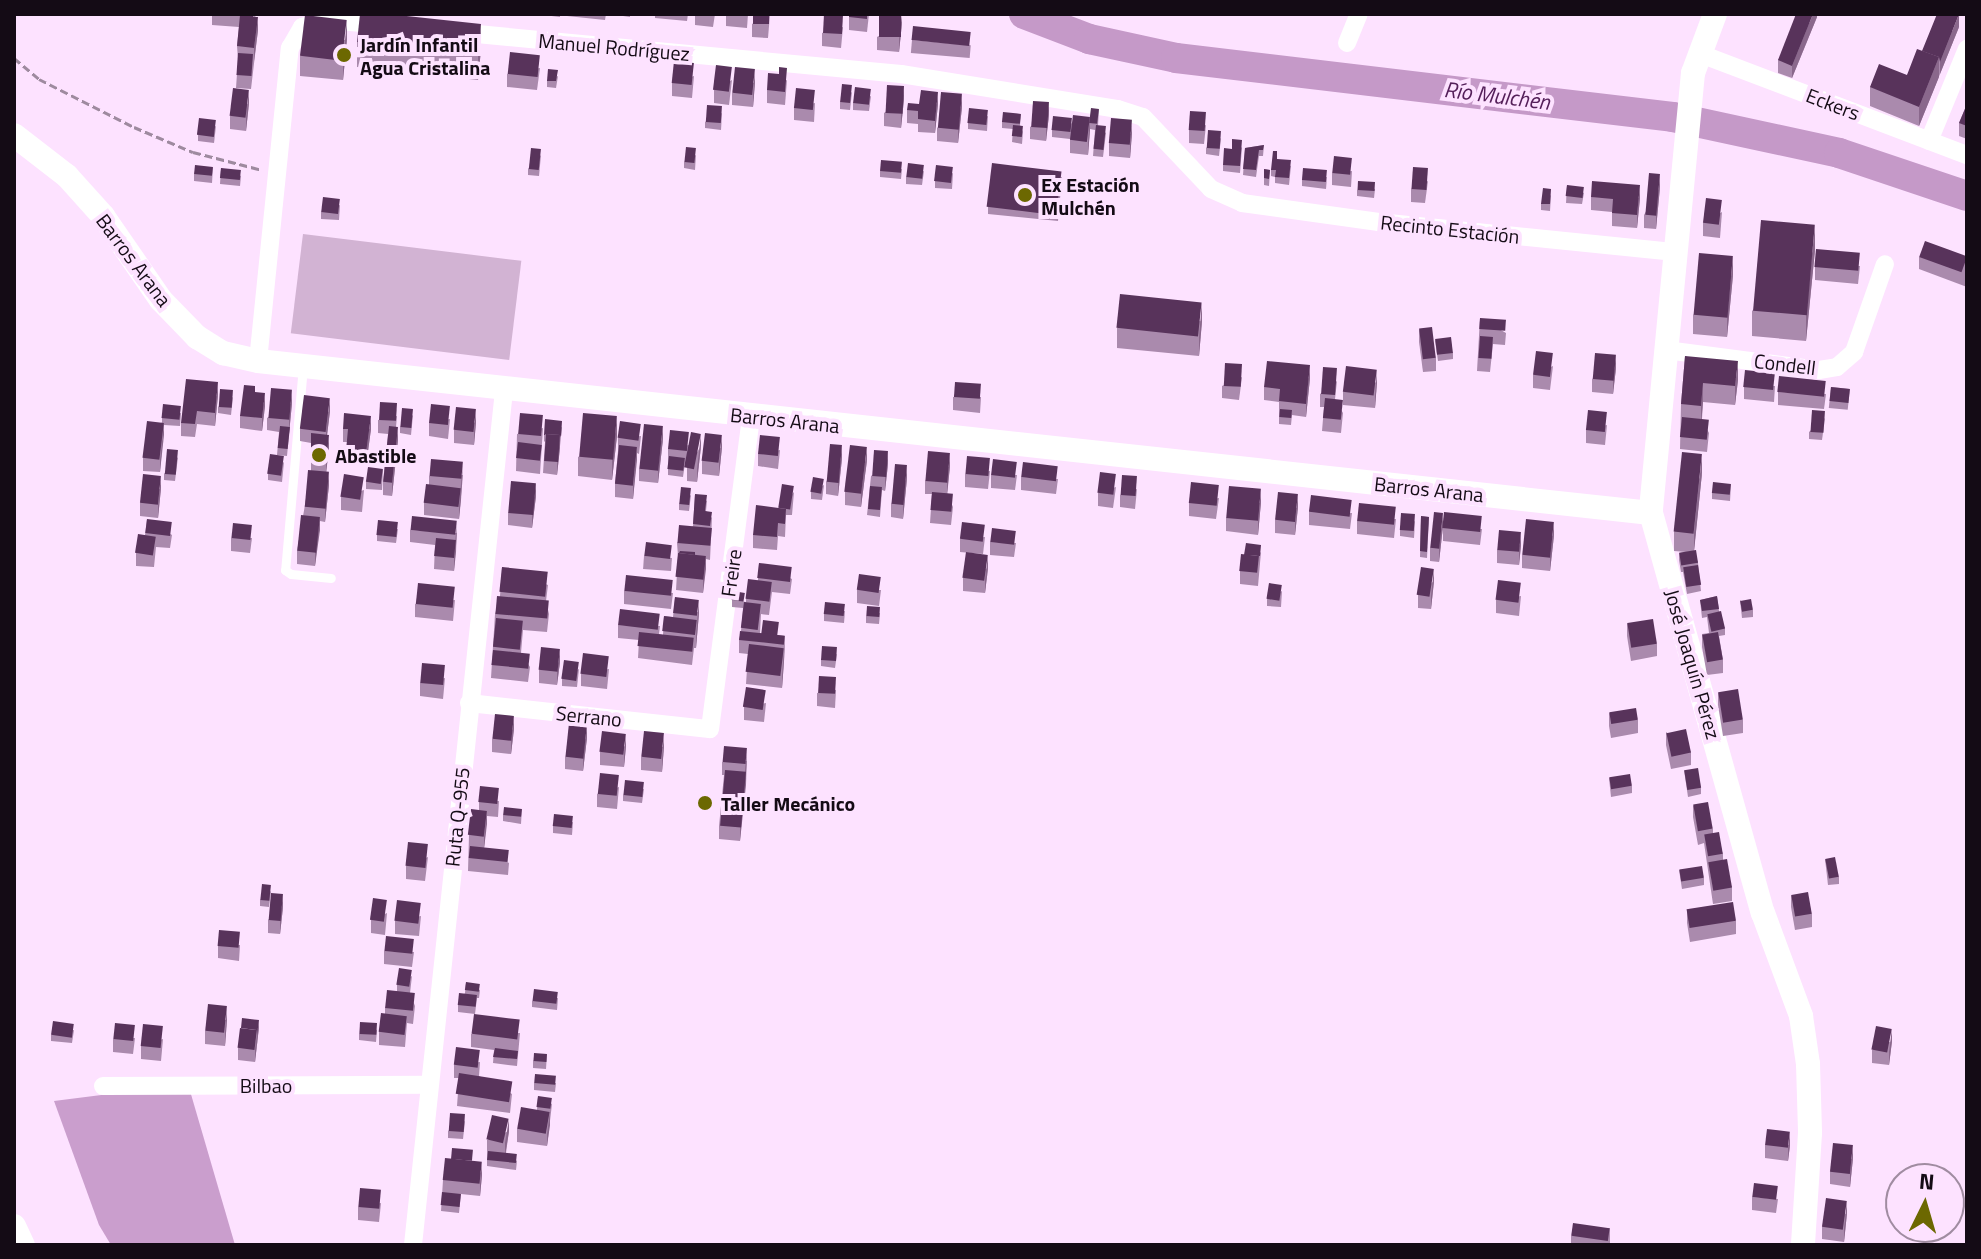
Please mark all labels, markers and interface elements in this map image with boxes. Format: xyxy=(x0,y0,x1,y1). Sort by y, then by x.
street label: Manuel Rodríguez xyxy=(537,28,691,66)
place label: Jardín Infantil Agua Cristalina xyxy=(360,32,490,79)
marker: Jardín Infantil Agua Cristalina xyxy=(335,46,353,64)
water label: Río Mulchén xyxy=(1443,76,1551,116)
street label: Eckers xyxy=(1803,83,1863,125)
place label: Ex Estación Mulchén xyxy=(1041,172,1140,219)
marker: Ex Estación Mulchén xyxy=(1016,186,1034,204)
street label: Barros Arana xyxy=(91,209,177,311)
street label: Recinto Estación xyxy=(1379,210,1521,248)
street label: Condell xyxy=(1753,348,1817,380)
street label: Barros Arana xyxy=(729,402,841,438)
place label: Abastible xyxy=(335,443,416,467)
marker: Abastible xyxy=(310,446,328,464)
street label: Barros Arana xyxy=(1373,471,1485,507)
street label: Freire xyxy=(716,548,746,598)
street label: José Joaquín Pérez xyxy=(1660,586,1726,742)
street label: Serrano xyxy=(555,701,623,731)
street label: Ruta Q-955 xyxy=(440,766,474,868)
place label: Taller Mecánico xyxy=(721,791,855,815)
marker: Taller Mecánico xyxy=(696,794,714,812)
street label: Bilbao xyxy=(240,1073,292,1097)
north arrow xyxy=(1885,1163,1965,1243)
text: N xyxy=(1918,1163,1936,1199)

